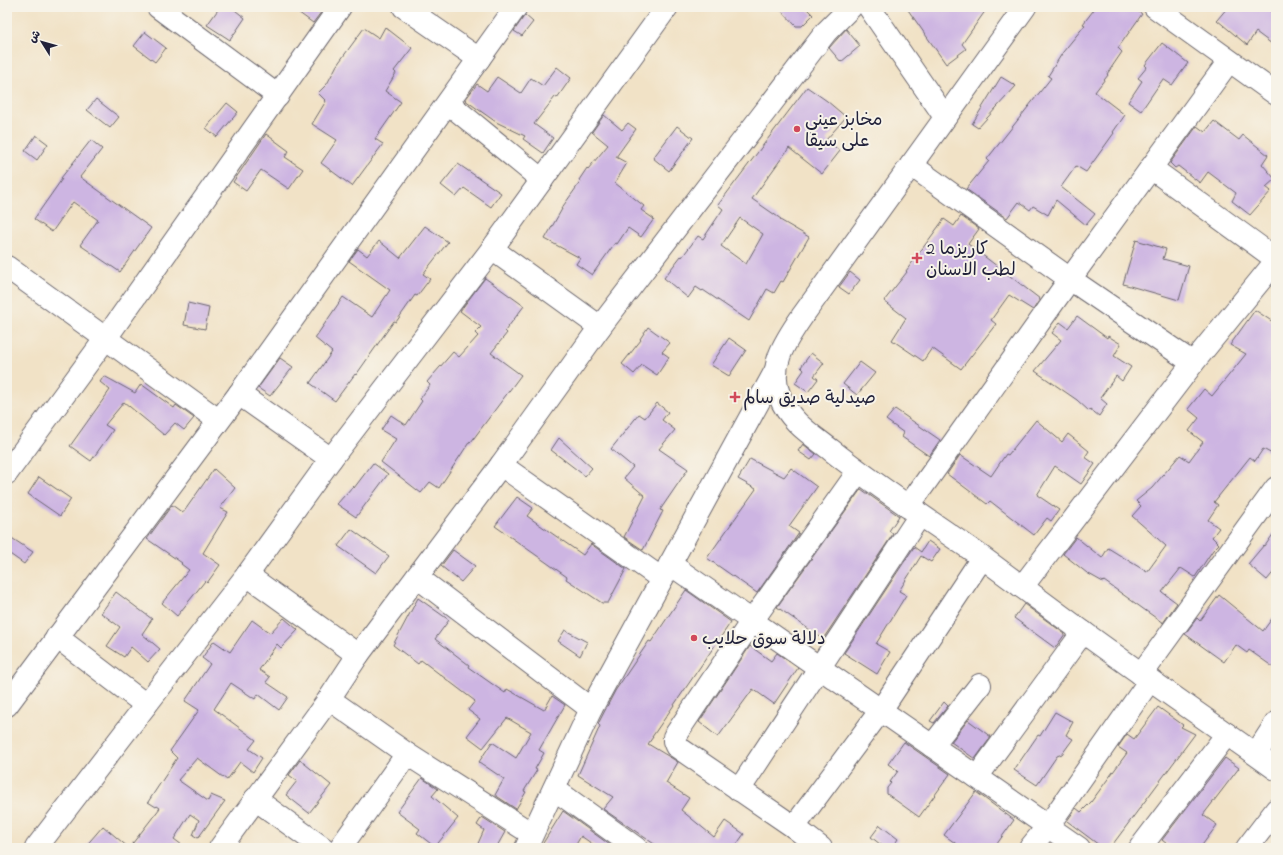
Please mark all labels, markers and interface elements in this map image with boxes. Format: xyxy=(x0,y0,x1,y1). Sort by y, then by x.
north arrow xyxy=(22,22,62,62)
text: ش xyxy=(25,27,45,46)
place label: مخابز عيني على سيقا xyxy=(805,108,883,155)
marker: مخابز عيني على سيقا xyxy=(792,124,802,134)
place label: كاريزما 2 لطب الاسنان xyxy=(926,237,1016,284)
marker: كاريزما 2 لطب الاسنان xyxy=(911,252,923,264)
place label: صيدلية صديق سالم xyxy=(743,386,876,412)
marker: صيدلية صديق سالم xyxy=(730,392,740,402)
place label: دلالة سوق حلايب xyxy=(702,627,826,653)
marker: دلالة سوق حلايب xyxy=(689,633,699,643)

